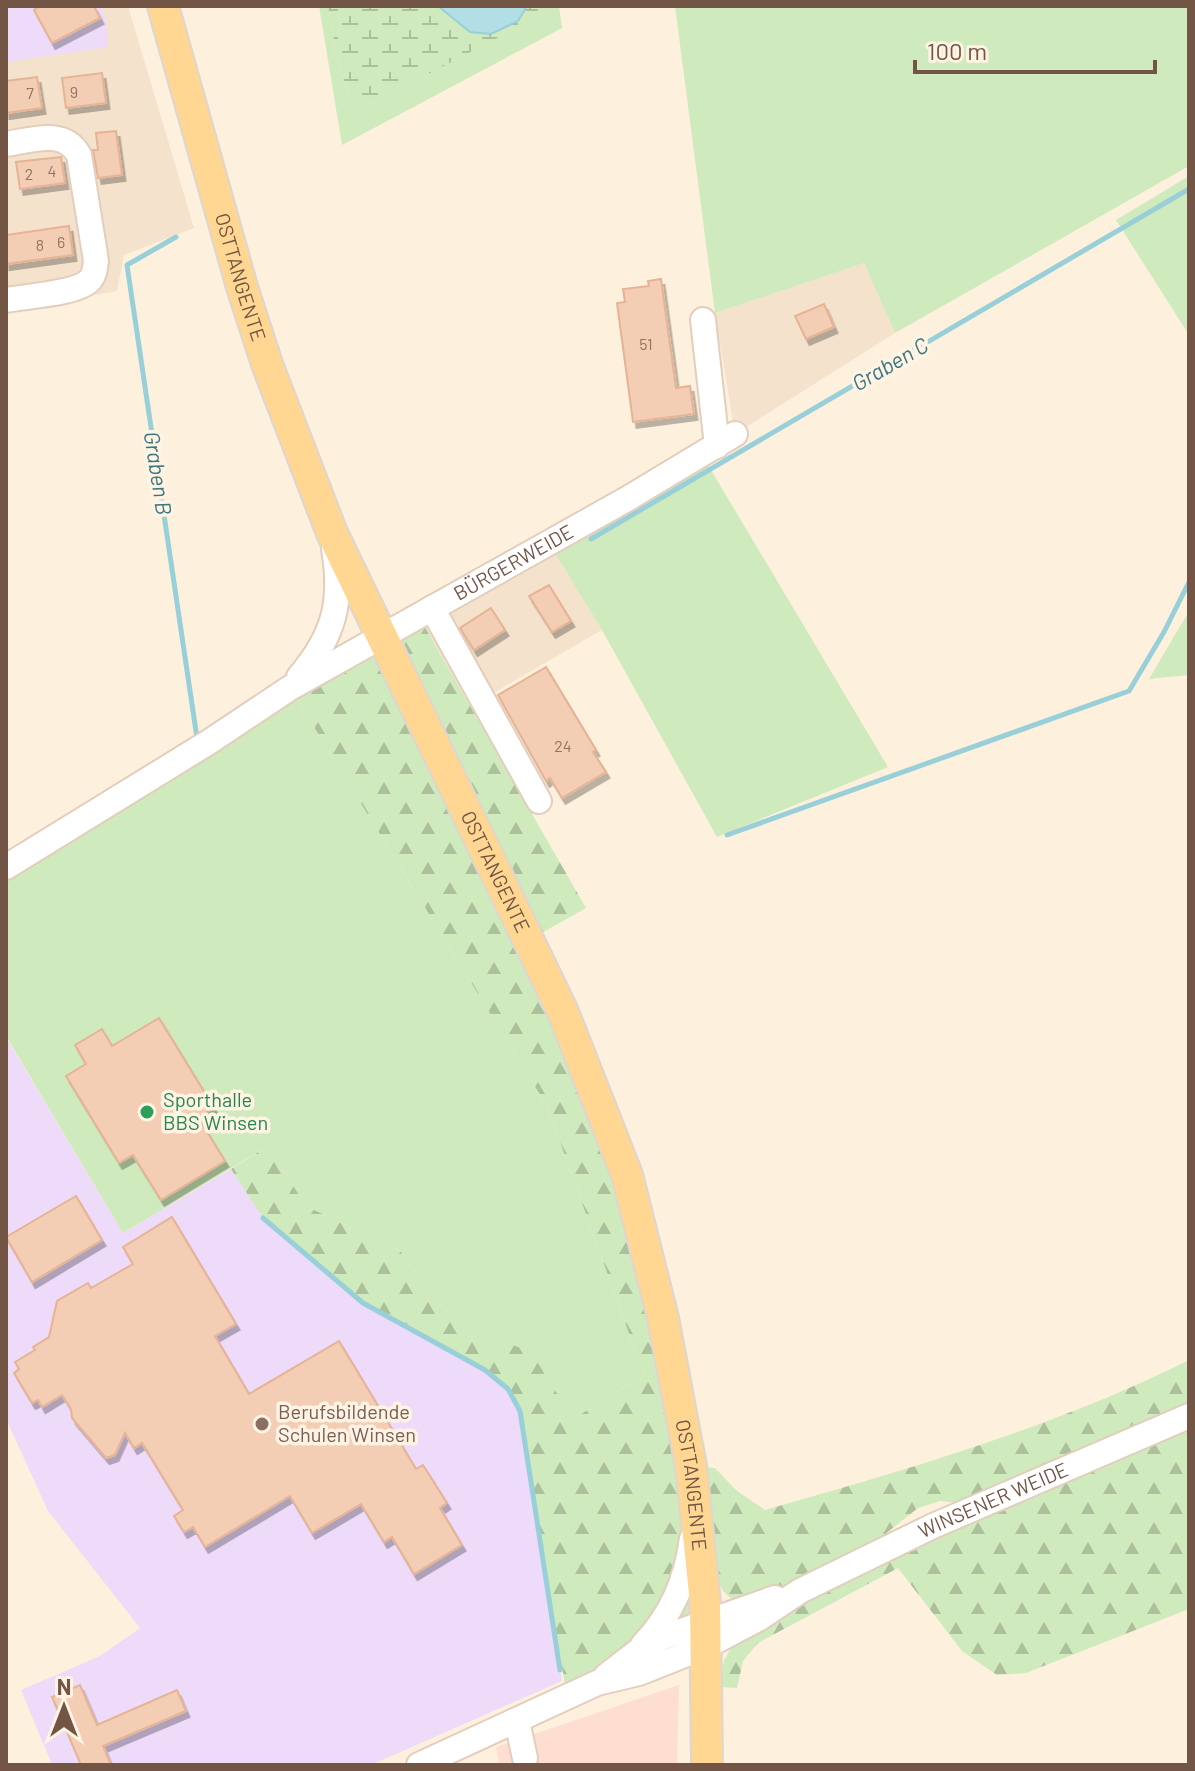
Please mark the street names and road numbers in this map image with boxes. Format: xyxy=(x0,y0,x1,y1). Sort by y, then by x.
street label: OSTTANGENTE xyxy=(211,210,272,344)
street label: BÜRGERWEIDE xyxy=(449,519,577,605)
street label: OSTTANGENTE xyxy=(457,806,536,936)
street label: OSTTANGENTE xyxy=(671,1417,713,1552)
street label: WINSENER WEIDE xyxy=(914,1456,1071,1542)

